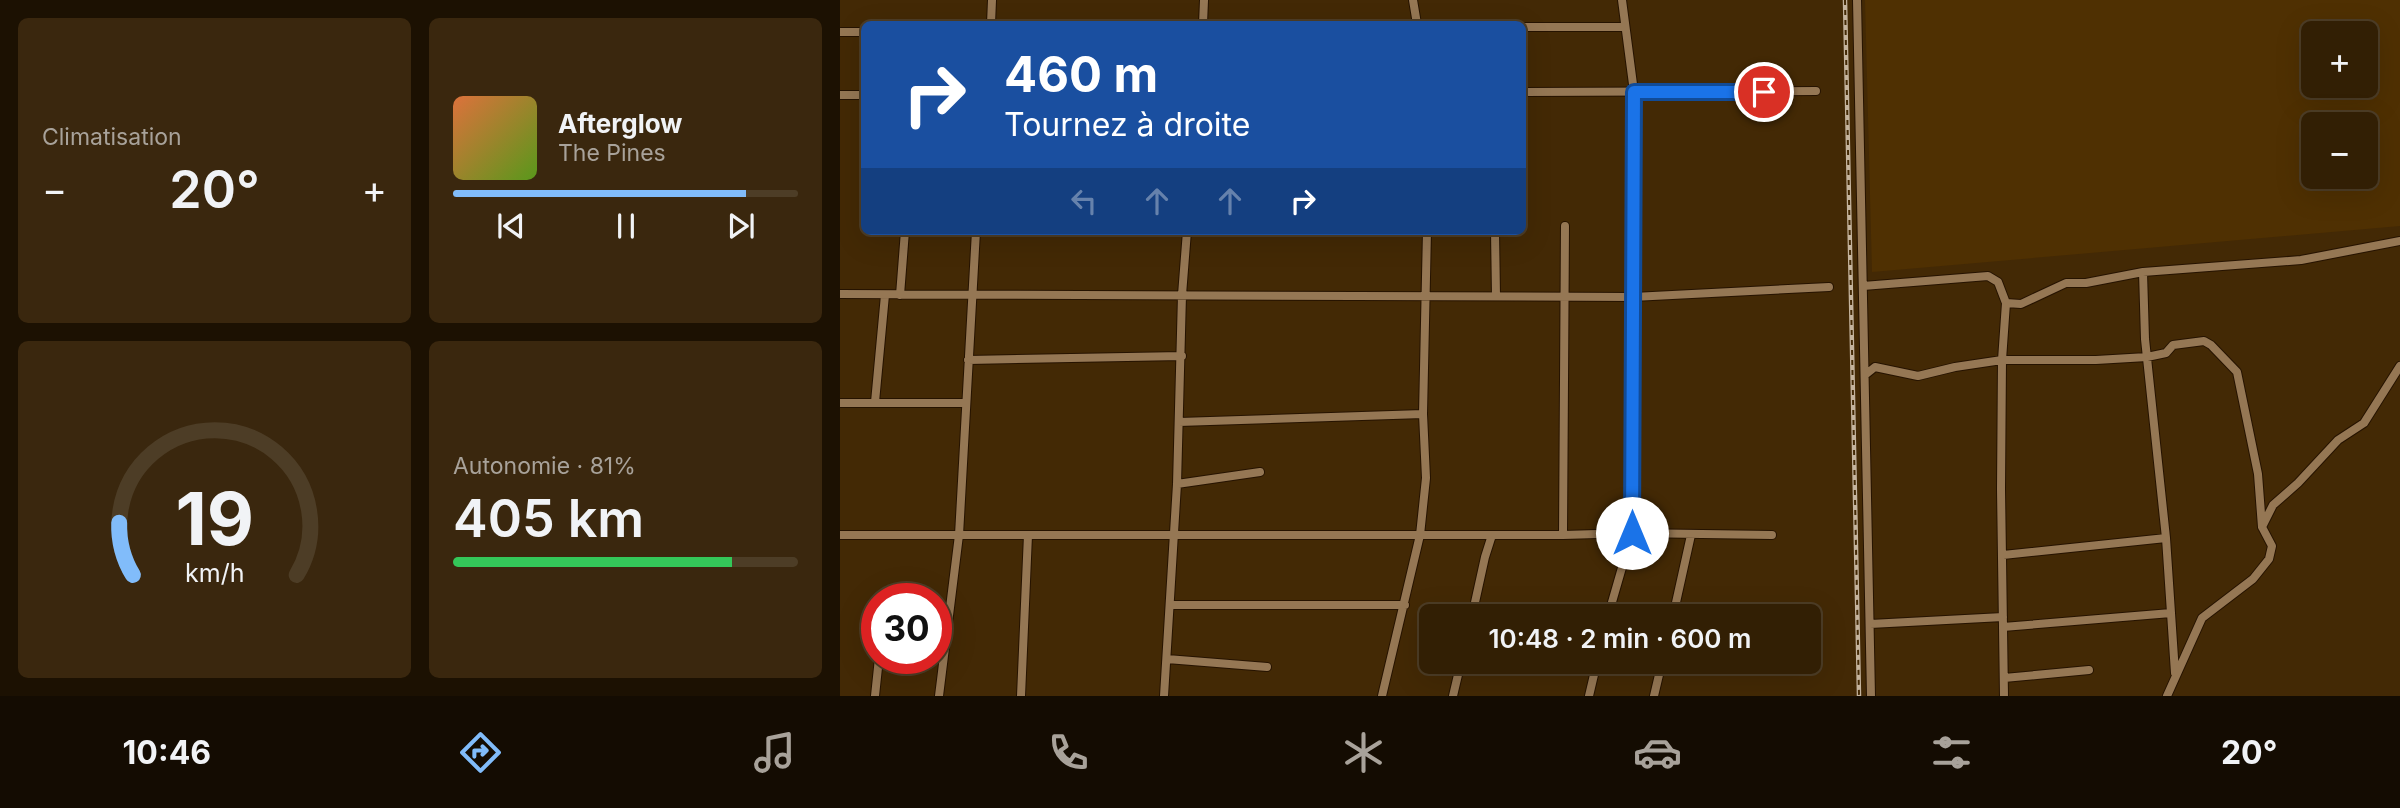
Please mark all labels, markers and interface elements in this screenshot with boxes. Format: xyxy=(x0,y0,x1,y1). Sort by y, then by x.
map controls xyxy=(2301,21,2378,189)
button: + xyxy=(2301,21,2378,98)
text: 460 m xyxy=(1004,45,1158,104)
icon: right xyxy=(889,49,980,140)
pin xyxy=(1734,62,1794,122)
icon: arrive xyxy=(1745,73,1783,111)
text: Tournez à droite xyxy=(1004,105,1250,144)
text: Afterglow xyxy=(558,108,682,139)
button: − xyxy=(2301,112,2378,189)
text: Climatisation xyxy=(42,123,182,151)
text: The Pines xyxy=(558,139,666,167)
text: 20° xyxy=(169,158,260,221)
text: − xyxy=(42,166,67,212)
text: + xyxy=(362,166,387,212)
icon: left xyxy=(1065,182,1103,220)
icon: ahead xyxy=(1138,182,1176,220)
icon: ahead xyxy=(1211,182,1249,220)
icon: right xyxy=(1284,182,1322,220)
icon: previous xyxy=(492,207,530,245)
icon: pause xyxy=(607,207,645,245)
icon: next xyxy=(722,207,760,245)
text: Autonomie · 81% xyxy=(453,452,636,480)
text: 19 xyxy=(175,475,254,564)
text: 405 km xyxy=(453,487,644,550)
position arrow xyxy=(1595,496,1669,570)
text: km/h xyxy=(185,558,244,588)
speed limit sign: 30 xyxy=(861,583,952,674)
text: 10:48 · 2 min · 600 m xyxy=(1489,623,1751,654)
icon: directions xyxy=(456,728,505,777)
icon: music xyxy=(750,728,799,777)
icon: phone xyxy=(1044,728,1093,777)
icon: climate xyxy=(1339,728,1388,777)
icon: car xyxy=(1633,728,1682,777)
icon: filters xyxy=(1927,728,1976,777)
text: 10:46 xyxy=(123,733,211,772)
text: 20° xyxy=(2221,733,2277,772)

